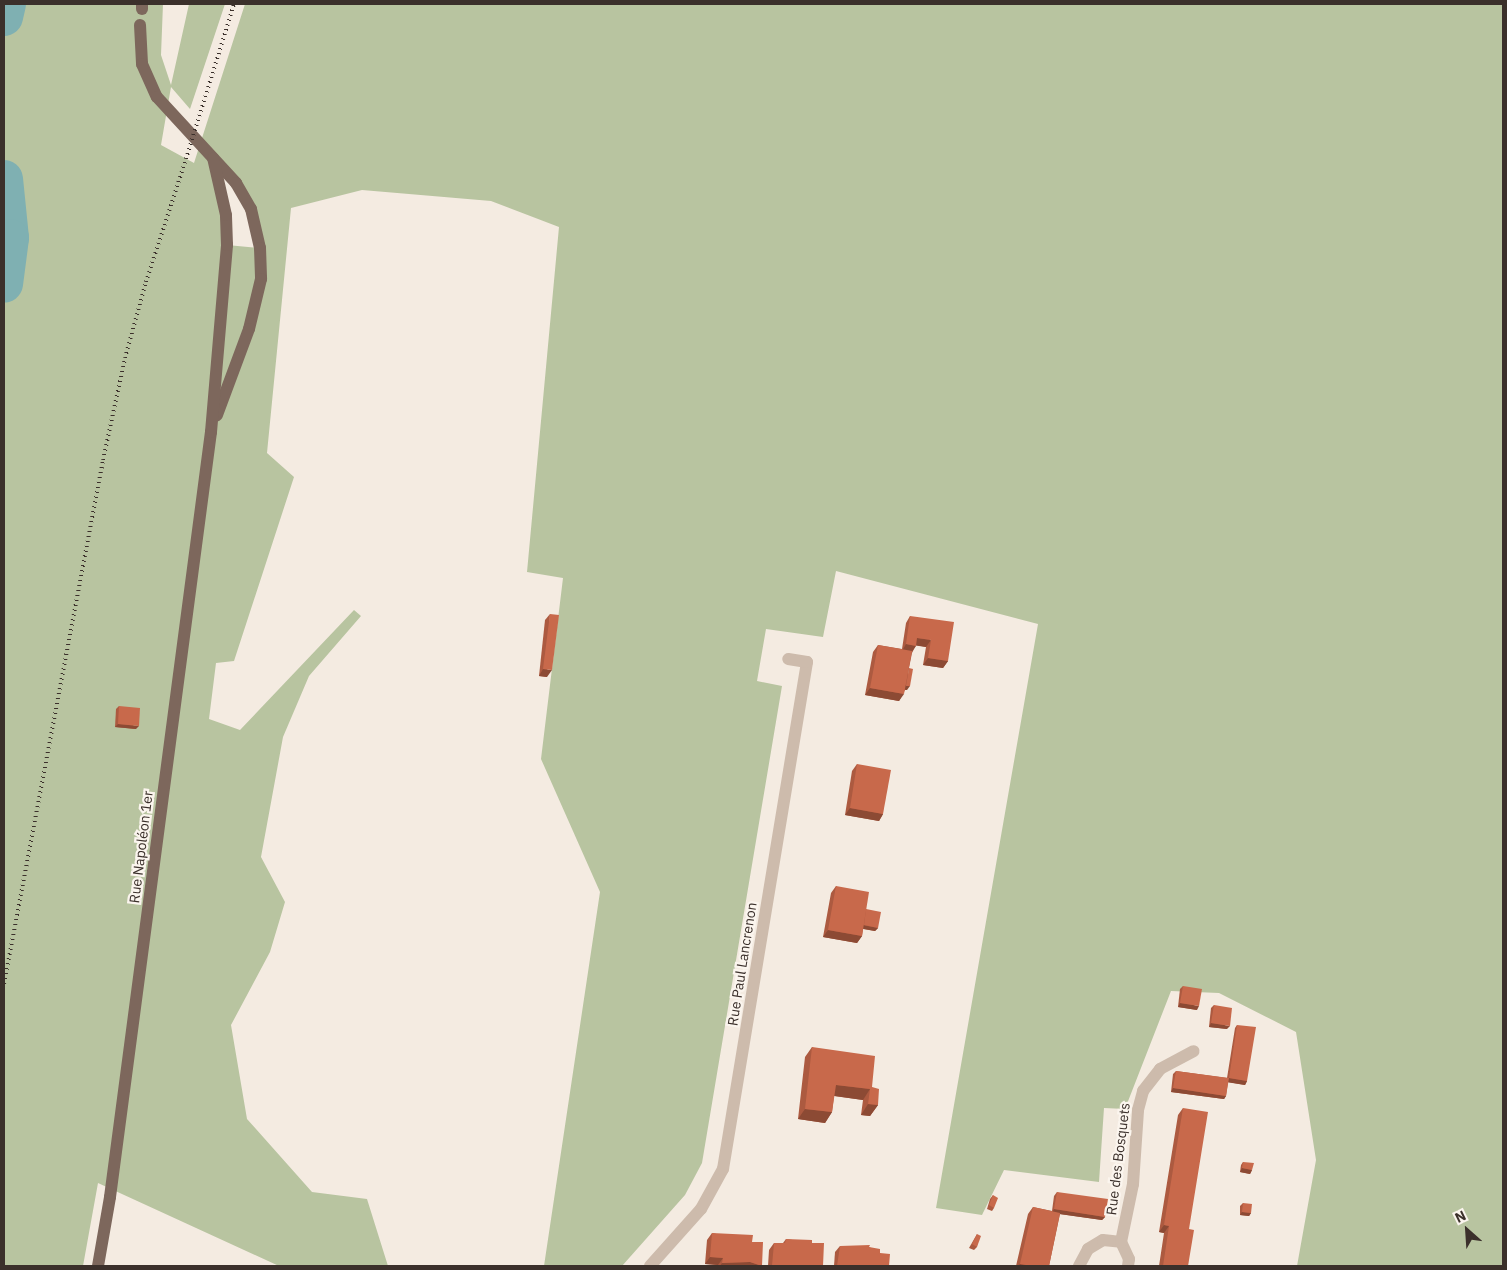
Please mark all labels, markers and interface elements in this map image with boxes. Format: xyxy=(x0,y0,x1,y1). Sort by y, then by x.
street label: Rue Napoléon 1er xyxy=(126,790,156,904)
street label: Rue Paul Lancrenon xyxy=(724,901,760,1027)
street label: Rue des Bosquets xyxy=(1103,1102,1133,1216)
north arrow xyxy=(1442,1205,1492,1255)
text: N xyxy=(1452,1206,1469,1227)

